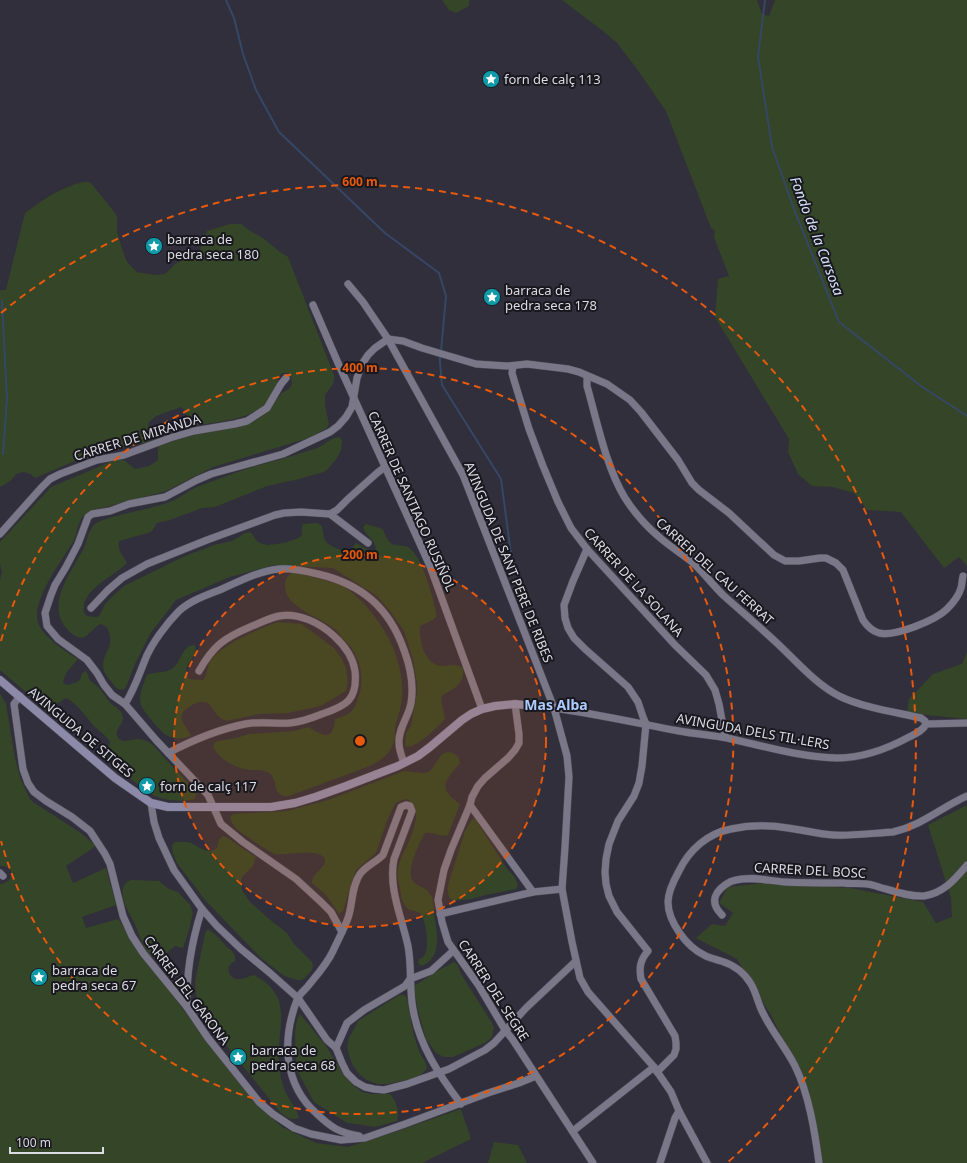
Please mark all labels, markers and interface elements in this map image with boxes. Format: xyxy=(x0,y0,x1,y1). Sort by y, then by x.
place icon: forn de calç 113 xyxy=(481,69,501,89)
place label: forn de calç 113 xyxy=(504,70,601,88)
text: 600 m xyxy=(342,173,378,190)
water label: Fondo de la Carsosa xyxy=(786,174,849,298)
place label: barraca de pedra seca 180 xyxy=(167,230,259,263)
place icon: barraca de pedra seca 180 xyxy=(144,236,164,256)
place label: barraca de pedra seca 178 xyxy=(505,281,597,314)
place icon: barraca de pedra seca 178 xyxy=(482,287,502,307)
text: 400 m xyxy=(342,359,378,376)
street label: CARRER DE SANTIAGO RUSIÑOL xyxy=(364,408,460,594)
street label: CARRER DE MIRANDA xyxy=(71,409,203,465)
street label: AVINGUDA DE SANT PERE DE RIBES xyxy=(460,459,558,665)
street label: CARRER DEL CAU FERRAT xyxy=(652,513,778,629)
street label: CARRER DE LA SOLANA xyxy=(580,524,688,641)
text: 200 m xyxy=(342,546,378,563)
street label: AVINGUDA DE SITGES xyxy=(25,683,137,781)
district label: Mas Alba xyxy=(524,695,588,714)
street label: AVINGUDA DELS TIL·LERS xyxy=(675,709,831,753)
centre of rings xyxy=(353,734,367,748)
place icon: forn de calç 117 xyxy=(137,776,157,796)
place label: forn de calç 117 xyxy=(160,777,257,795)
street label: CARRER DEL BOSC xyxy=(753,858,867,882)
street label: CARRER DEL GARONA xyxy=(140,932,234,1049)
street label: CARRER DEL SEGRE xyxy=(454,936,534,1044)
place label: barraca de pedra seca 67 xyxy=(52,961,136,994)
place icon: barraca de pedra seca 67 xyxy=(29,967,49,987)
place label: barraca de pedra seca 68 xyxy=(251,1041,335,1074)
place icon: barraca de pedra seca 68 xyxy=(228,1047,248,1067)
scale bar xyxy=(10,1129,103,1155)
text: 100 m xyxy=(16,1134,51,1151)

